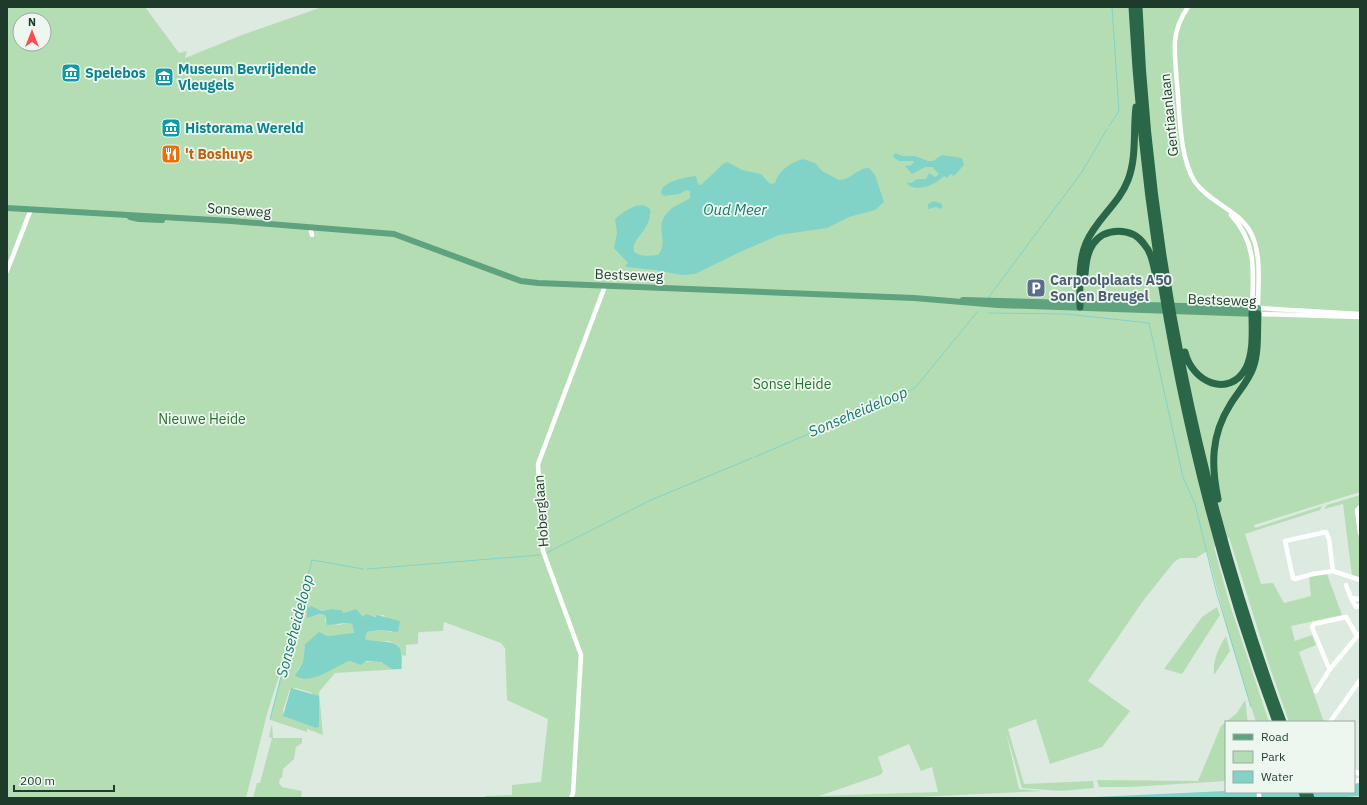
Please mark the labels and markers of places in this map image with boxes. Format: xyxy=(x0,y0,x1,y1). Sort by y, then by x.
place label: Museum Bevrijdende Vleugels xyxy=(178,60,316,94)
museum icon: Spelebos xyxy=(60,62,82,84)
place label: Spelebos xyxy=(85,64,146,82)
museum icon: Museum Bevrijdende Vleugels xyxy=(153,66,175,88)
museum icon: Historama Wereld xyxy=(160,117,182,139)
place label: Historama Wereld xyxy=(185,119,304,137)
restaurant icon: 't Boshuys xyxy=(160,143,182,165)
place label: 't Boshuys xyxy=(185,145,253,163)
place label: Carpoolplaats A50 Son en Breugel xyxy=(1050,271,1172,305)
parking icon: Carpoolplaats A50 Son en Breugel xyxy=(1025,277,1047,299)

